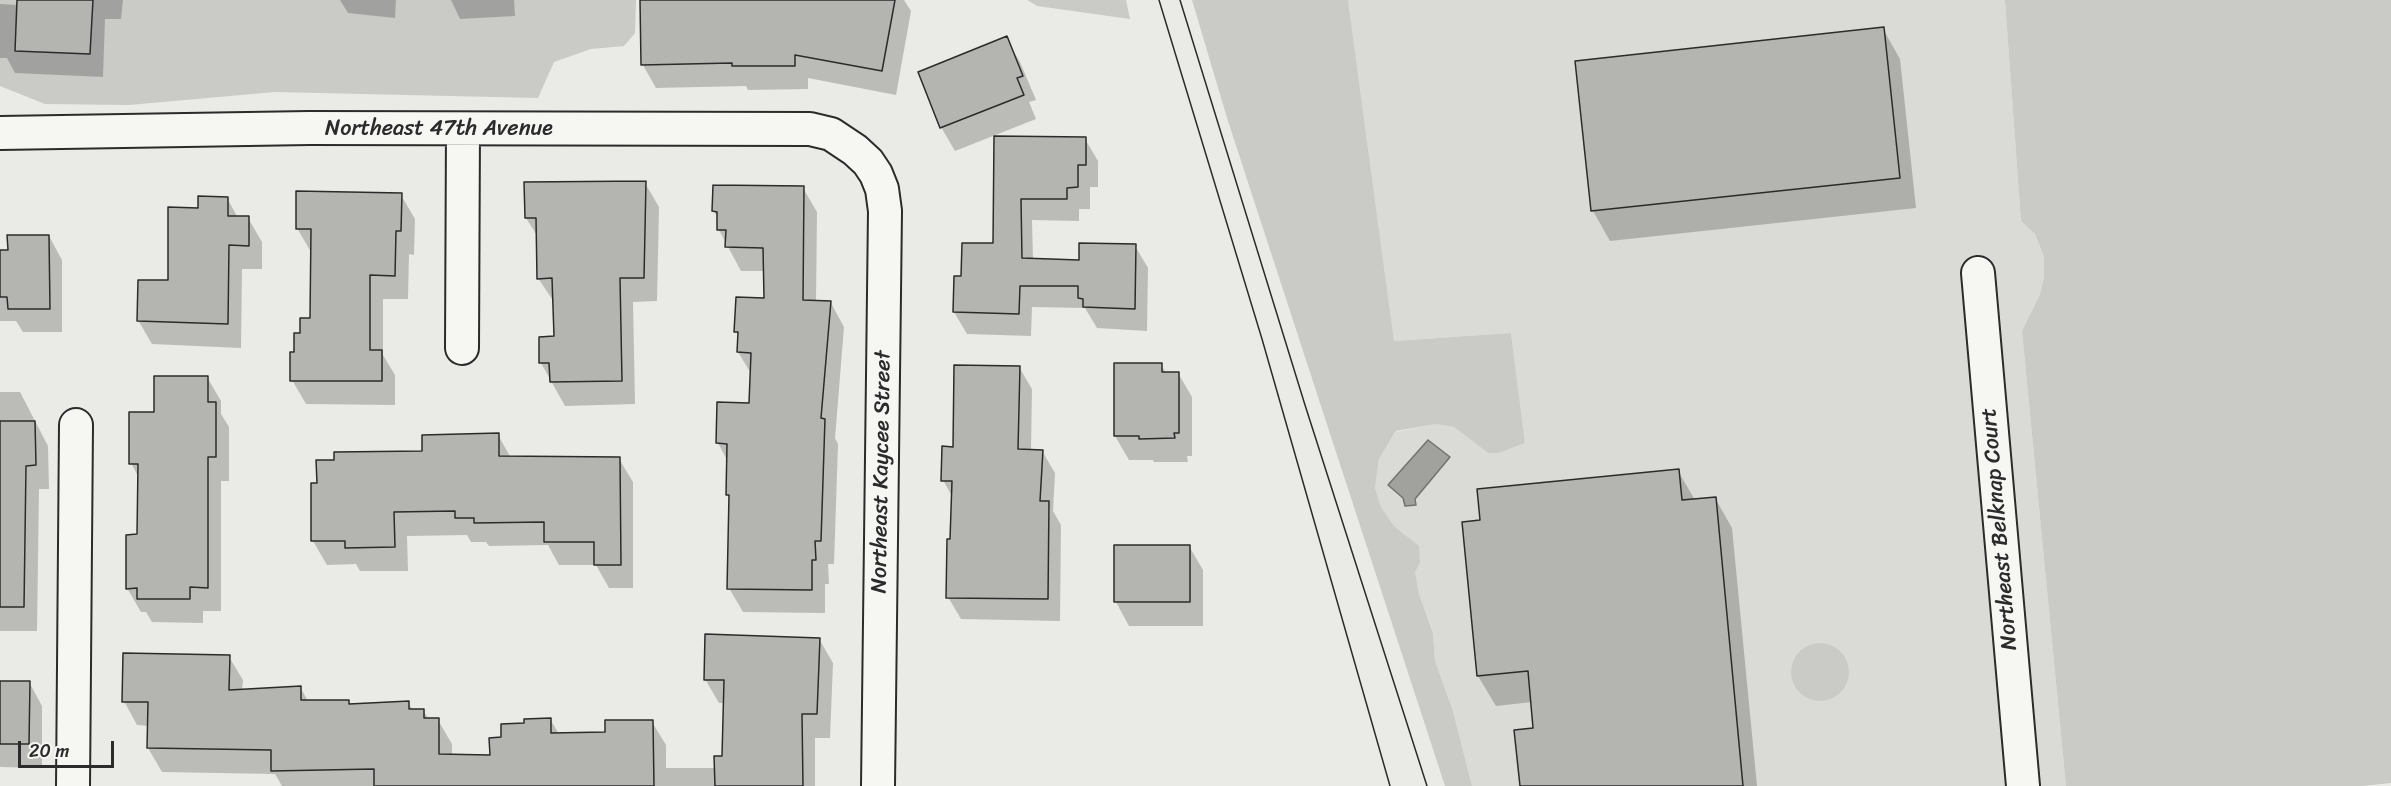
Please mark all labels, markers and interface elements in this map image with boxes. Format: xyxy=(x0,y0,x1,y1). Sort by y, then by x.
street label: Northeast 47th Avenue xyxy=(325,116,553,142)
street label: Northeast Kaycee Street xyxy=(867,350,897,594)
street label: Northeast Belknap Court xyxy=(1976,407,2024,651)
scale bar xyxy=(21,729,117,767)
text: 20 m xyxy=(29,735,69,767)

